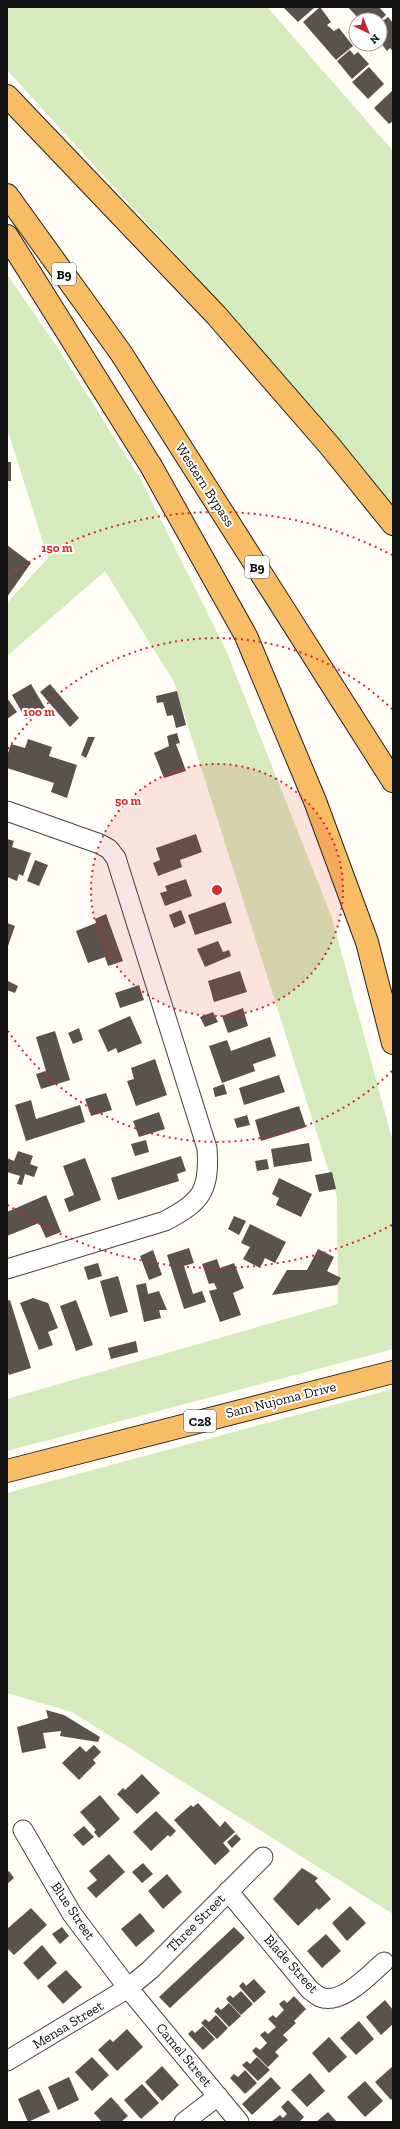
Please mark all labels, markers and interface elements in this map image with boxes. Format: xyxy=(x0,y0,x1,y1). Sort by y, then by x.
north arrow xyxy=(348,12,388,52)
text: N xyxy=(367,31,382,47)
road number: B9 xyxy=(52,263,76,285)
street label: Western Bypass xyxy=(172,440,238,530)
text: 150 m xyxy=(42,541,73,555)
road number: B9 xyxy=(245,556,269,578)
text: 100 m xyxy=(23,705,55,719)
text: 50 m xyxy=(115,794,141,808)
centre of rings xyxy=(210,883,224,897)
street label: Sam Nujoma Drive xyxy=(224,1378,338,1422)
road number: C28 xyxy=(184,1410,216,1432)
street label: Blue Street xyxy=(47,1879,99,1944)
street label: Three Street xyxy=(163,1890,229,1956)
street label: Blade Street xyxy=(260,1931,322,1997)
street label: Mensa Street xyxy=(30,1997,107,2053)
street label: Camel Street xyxy=(152,2020,216,2091)

